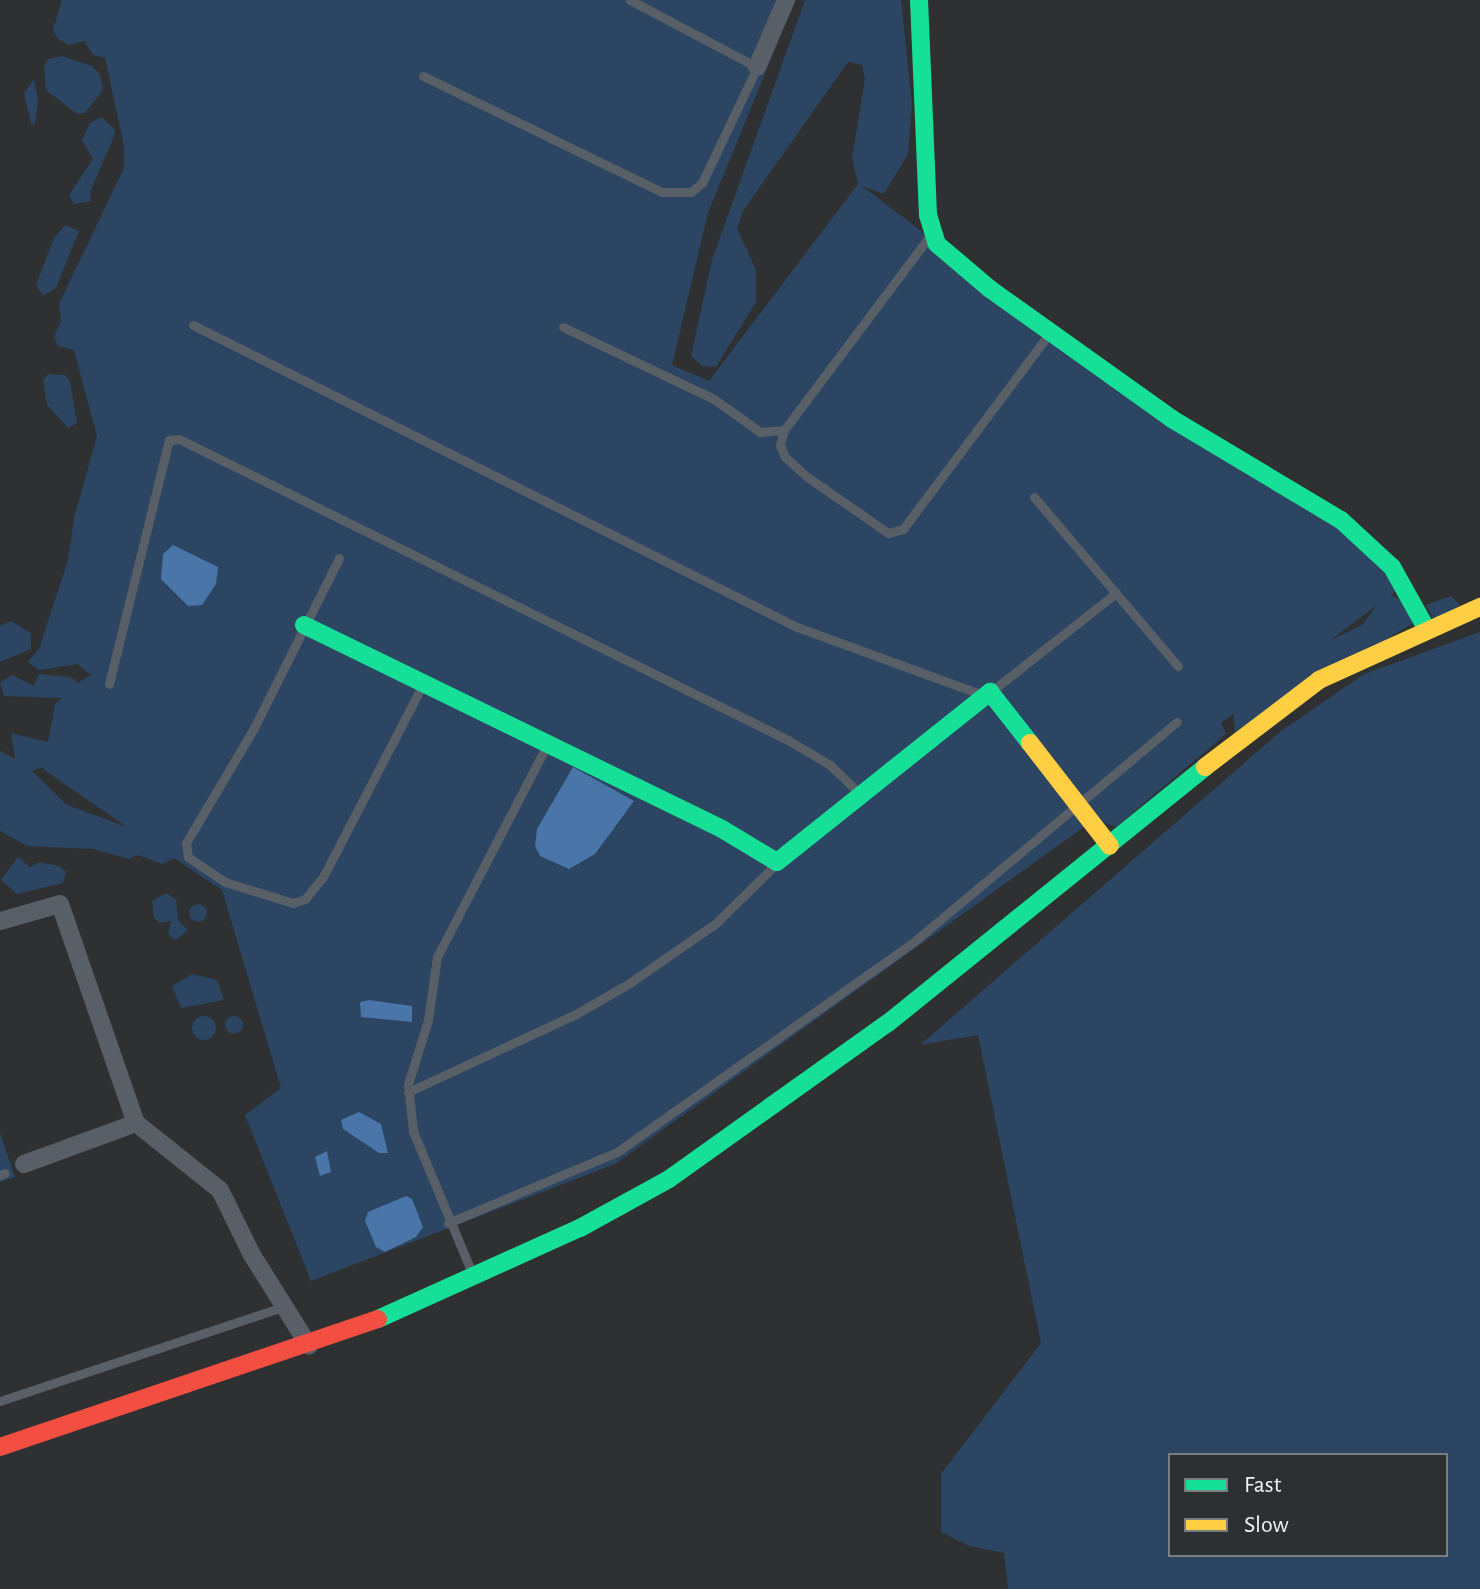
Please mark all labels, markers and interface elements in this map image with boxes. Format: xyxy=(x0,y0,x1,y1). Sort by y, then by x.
legend xyxy=(1168,1453,1448,1557)
text: Fast xyxy=(1244,1473,1281,1497)
text: Slow xyxy=(1244,1513,1289,1537)

